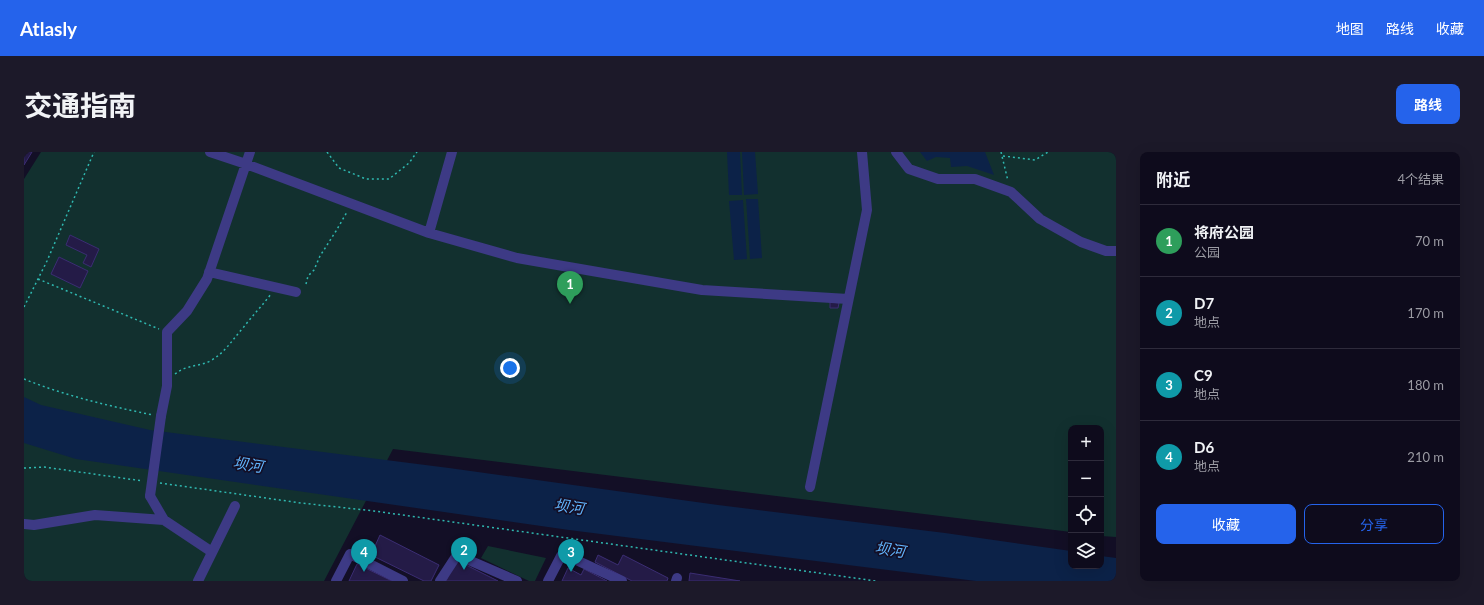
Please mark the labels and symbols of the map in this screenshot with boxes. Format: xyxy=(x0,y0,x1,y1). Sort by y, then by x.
pin: 1 xyxy=(557,271,583,304)
your location xyxy=(500,358,520,378)
water label: 坝河 xyxy=(232,453,267,475)
water label: 坝河 xyxy=(553,495,588,517)
pin: 2 xyxy=(451,537,477,570)
water label: 坝河 xyxy=(874,538,909,560)
pin: 4 xyxy=(351,539,377,572)
pin: 3 xyxy=(558,539,584,572)

